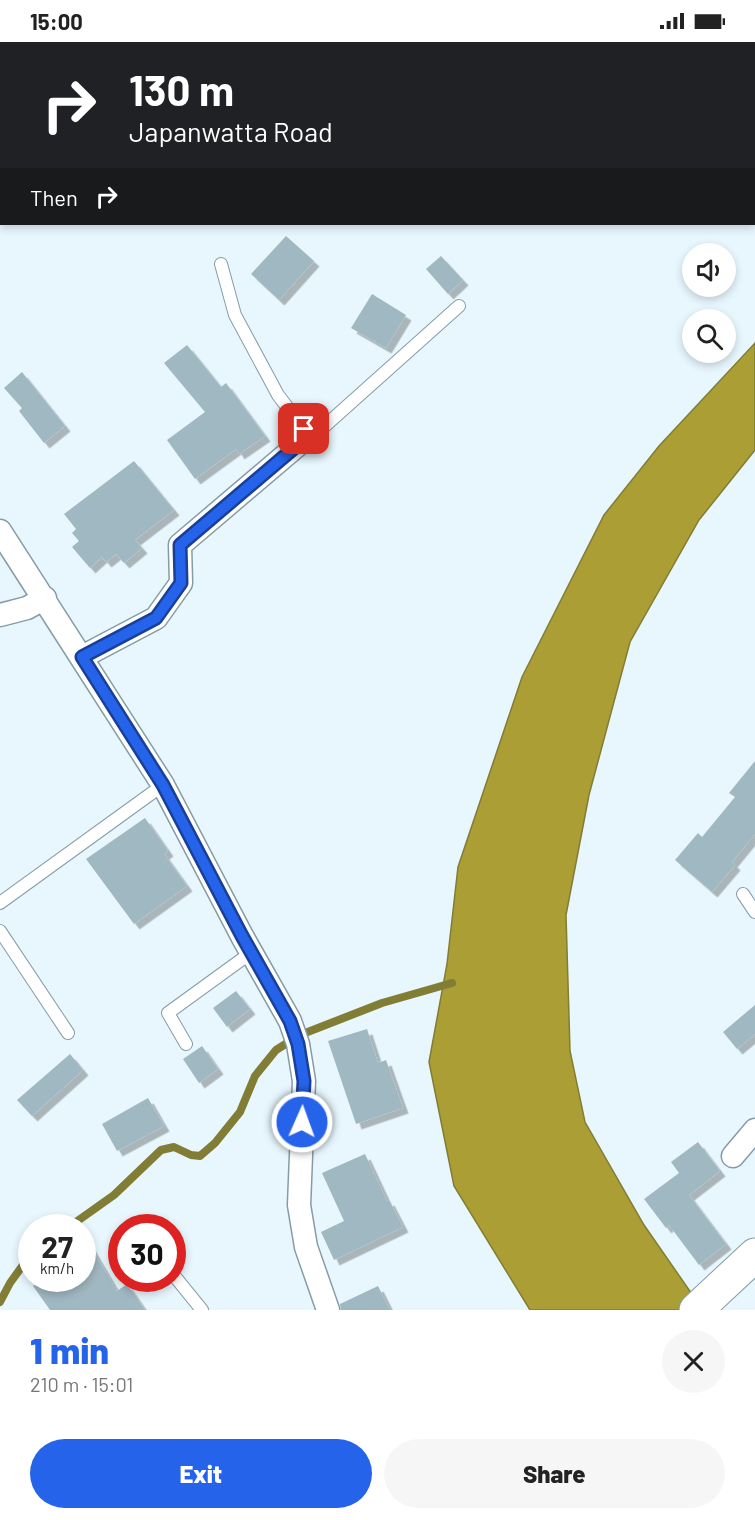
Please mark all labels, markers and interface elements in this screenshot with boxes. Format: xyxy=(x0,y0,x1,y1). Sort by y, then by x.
text: 15:00 xyxy=(30,8,83,34)
text: 130 m xyxy=(129,64,234,114)
icon: right xyxy=(30,66,108,144)
text: Japanwatta Road xyxy=(129,115,333,147)
icon: right xyxy=(90,180,123,213)
text: Then xyxy=(30,184,78,210)
map controls xyxy=(682,243,736,363)
button: sound xyxy=(682,243,736,297)
button: search xyxy=(682,309,736,363)
pin xyxy=(278,403,329,454)
icon: arrive xyxy=(287,412,320,445)
position arrow xyxy=(270,1090,334,1154)
speed limit sign: 30 xyxy=(108,1214,186,1292)
text: 27 xyxy=(41,1228,73,1264)
text: km/h xyxy=(40,1259,74,1277)
text: 1 min xyxy=(30,1328,109,1371)
button: close xyxy=(662,1330,725,1393)
text: 210 m · 15:01 xyxy=(30,1372,133,1396)
button: Exit xyxy=(30,1439,372,1508)
button: Share xyxy=(384,1439,725,1508)

